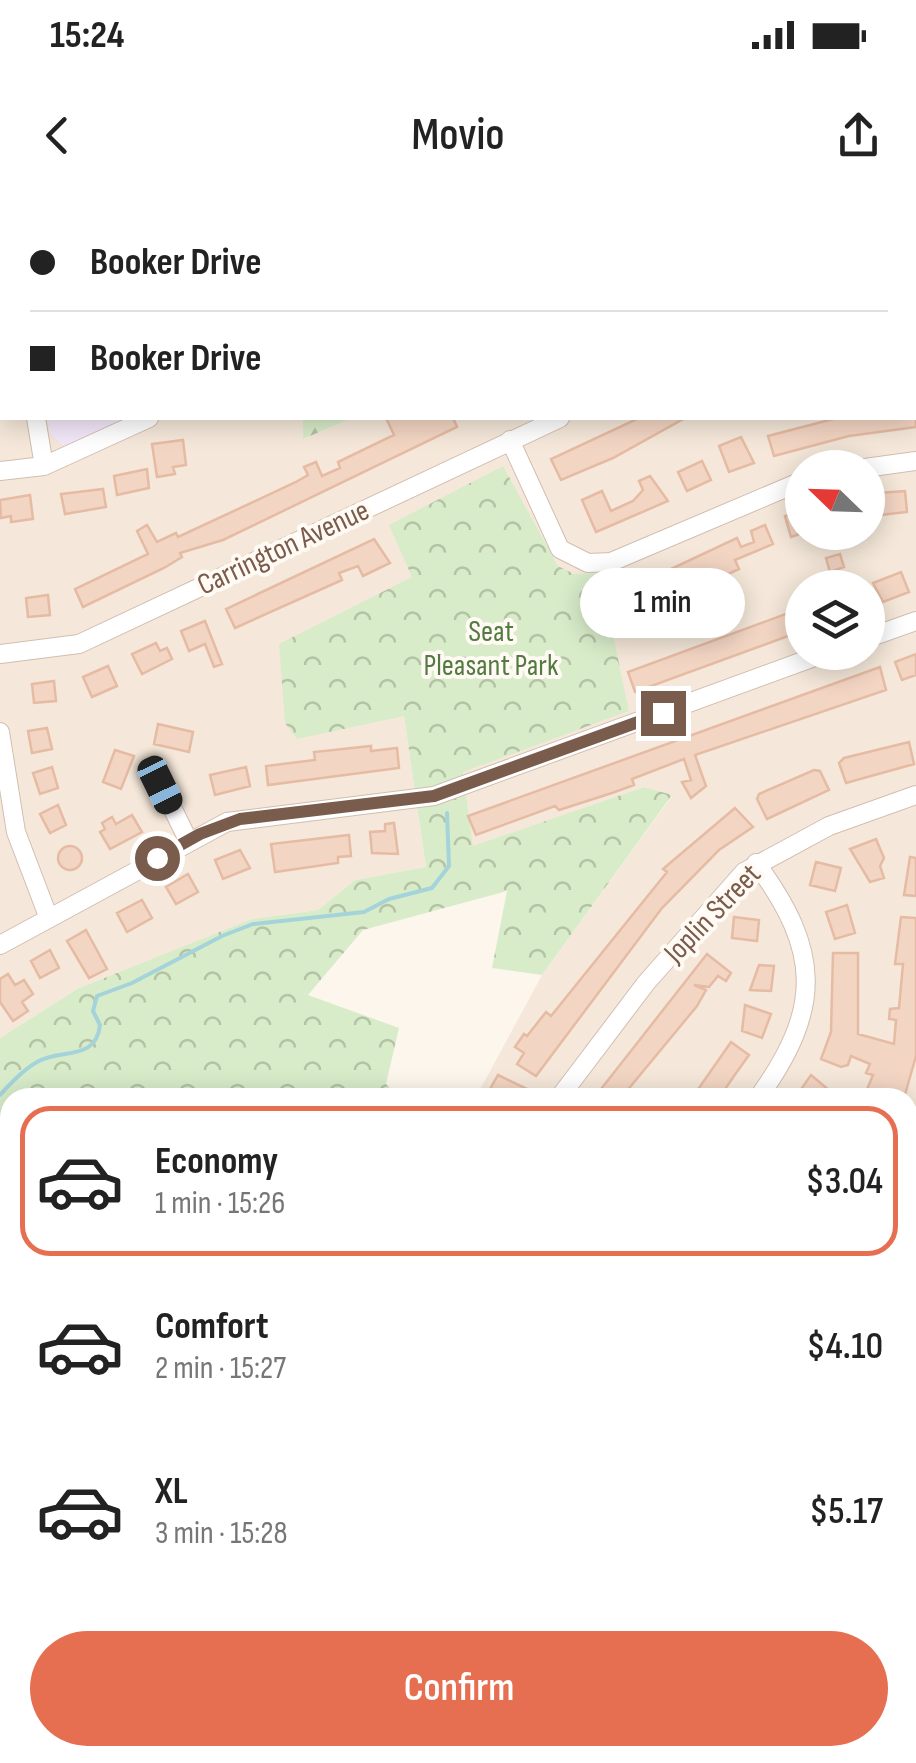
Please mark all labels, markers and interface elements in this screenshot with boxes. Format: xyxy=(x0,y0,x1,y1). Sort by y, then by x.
text: 15:24 xyxy=(50,13,124,58)
icon: back xyxy=(30,108,85,163)
text: Movio xyxy=(412,108,504,163)
icon: share xyxy=(831,108,886,163)
text: Booker Drive xyxy=(90,240,261,285)
text: Booker Drive xyxy=(90,336,261,381)
north arrow xyxy=(785,450,885,550)
map controls xyxy=(785,450,885,670)
street label: Carrington Avenue xyxy=(192,492,375,603)
callout: 1 min xyxy=(580,568,746,638)
button: layers xyxy=(785,570,885,670)
text: 1 min xyxy=(633,583,692,622)
park label: Seat Pleasant Park xyxy=(424,614,559,684)
route end xyxy=(641,691,686,736)
car xyxy=(133,751,187,819)
route start xyxy=(135,836,180,881)
street label: Joplin Street xyxy=(656,857,769,971)
icon: car xyxy=(35,1136,125,1226)
text: Economy xyxy=(155,1139,278,1184)
text: $3.04 xyxy=(806,1159,883,1204)
text: 1 min · 15:26 xyxy=(155,1184,285,1223)
icon: car xyxy=(35,1301,125,1391)
text: Comfort xyxy=(155,1304,269,1349)
text: $4.10 xyxy=(807,1324,883,1369)
text: 2 min · 15:27 xyxy=(155,1349,286,1388)
icon: car xyxy=(35,1466,125,1556)
text: XL xyxy=(155,1469,188,1514)
text: $5.17 xyxy=(809,1489,883,1534)
text: 3 min · 15:28 xyxy=(155,1514,288,1553)
button: Confirm xyxy=(30,1631,888,1746)

